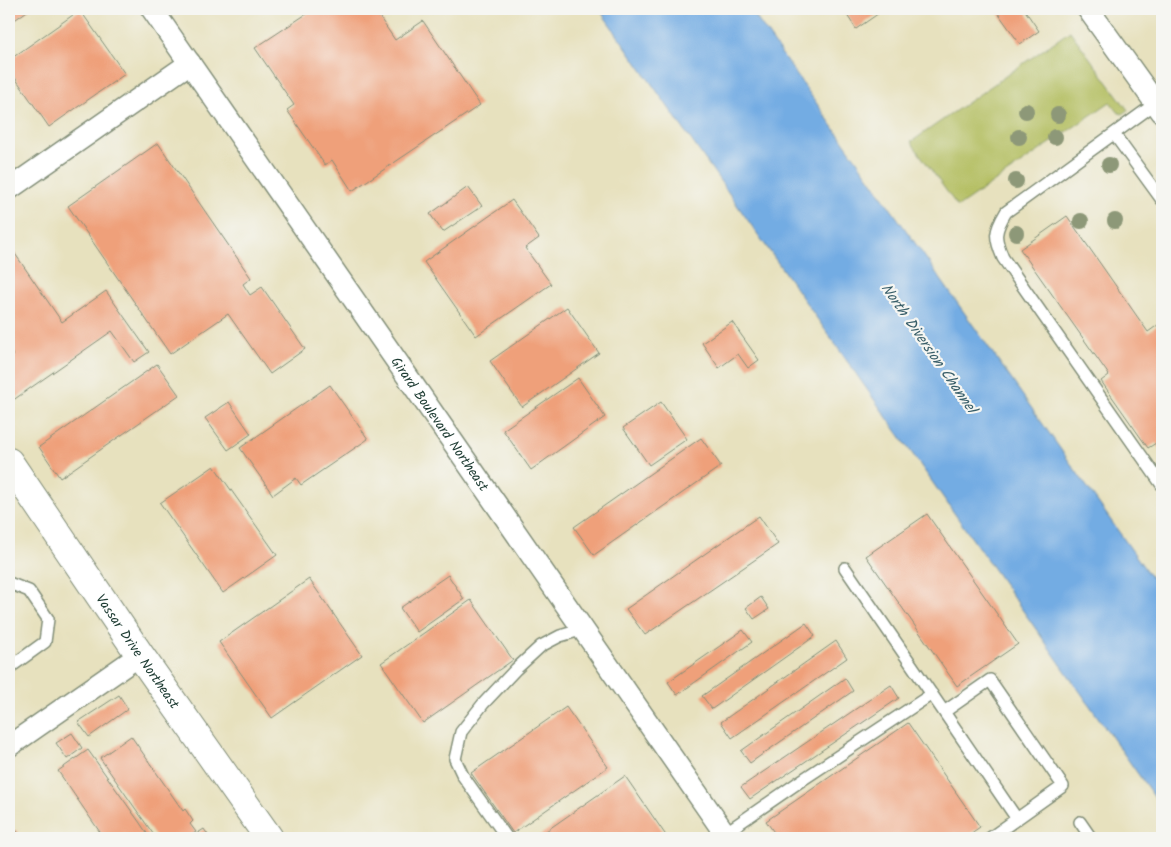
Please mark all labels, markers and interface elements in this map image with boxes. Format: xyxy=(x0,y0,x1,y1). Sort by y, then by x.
water label: North Diversion Channel xyxy=(874,278,984,421)
street label: Girard Boulevard Northeast xyxy=(385,352,494,497)
street label: Vassar Drive Northeast xyxy=(90,590,185,714)

